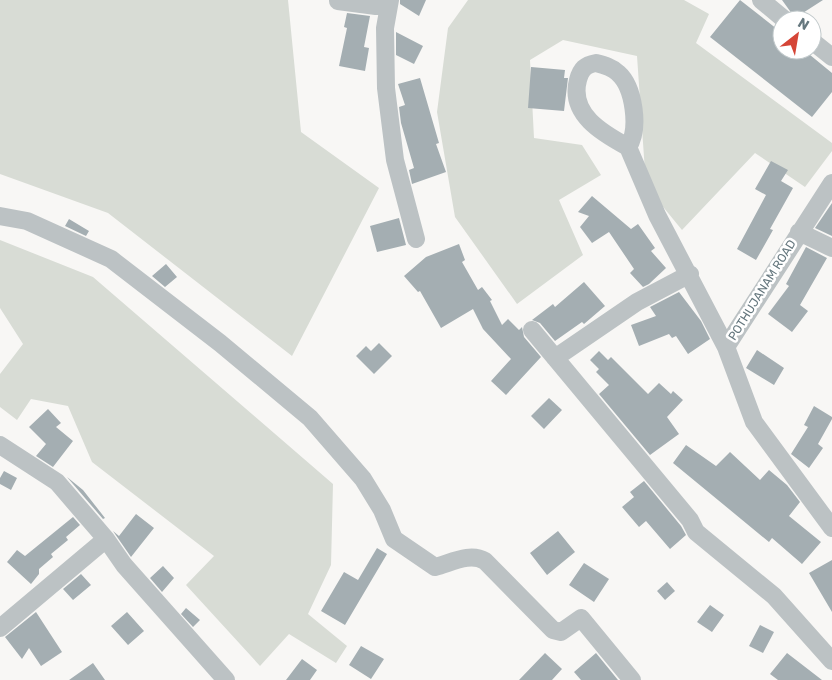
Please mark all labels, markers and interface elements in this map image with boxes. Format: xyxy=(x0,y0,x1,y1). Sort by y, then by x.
north arrow xyxy=(772,10,822,60)
text: N xyxy=(795,14,812,34)
street label: POTHUJANAM ROAD xyxy=(725,237,799,343)

